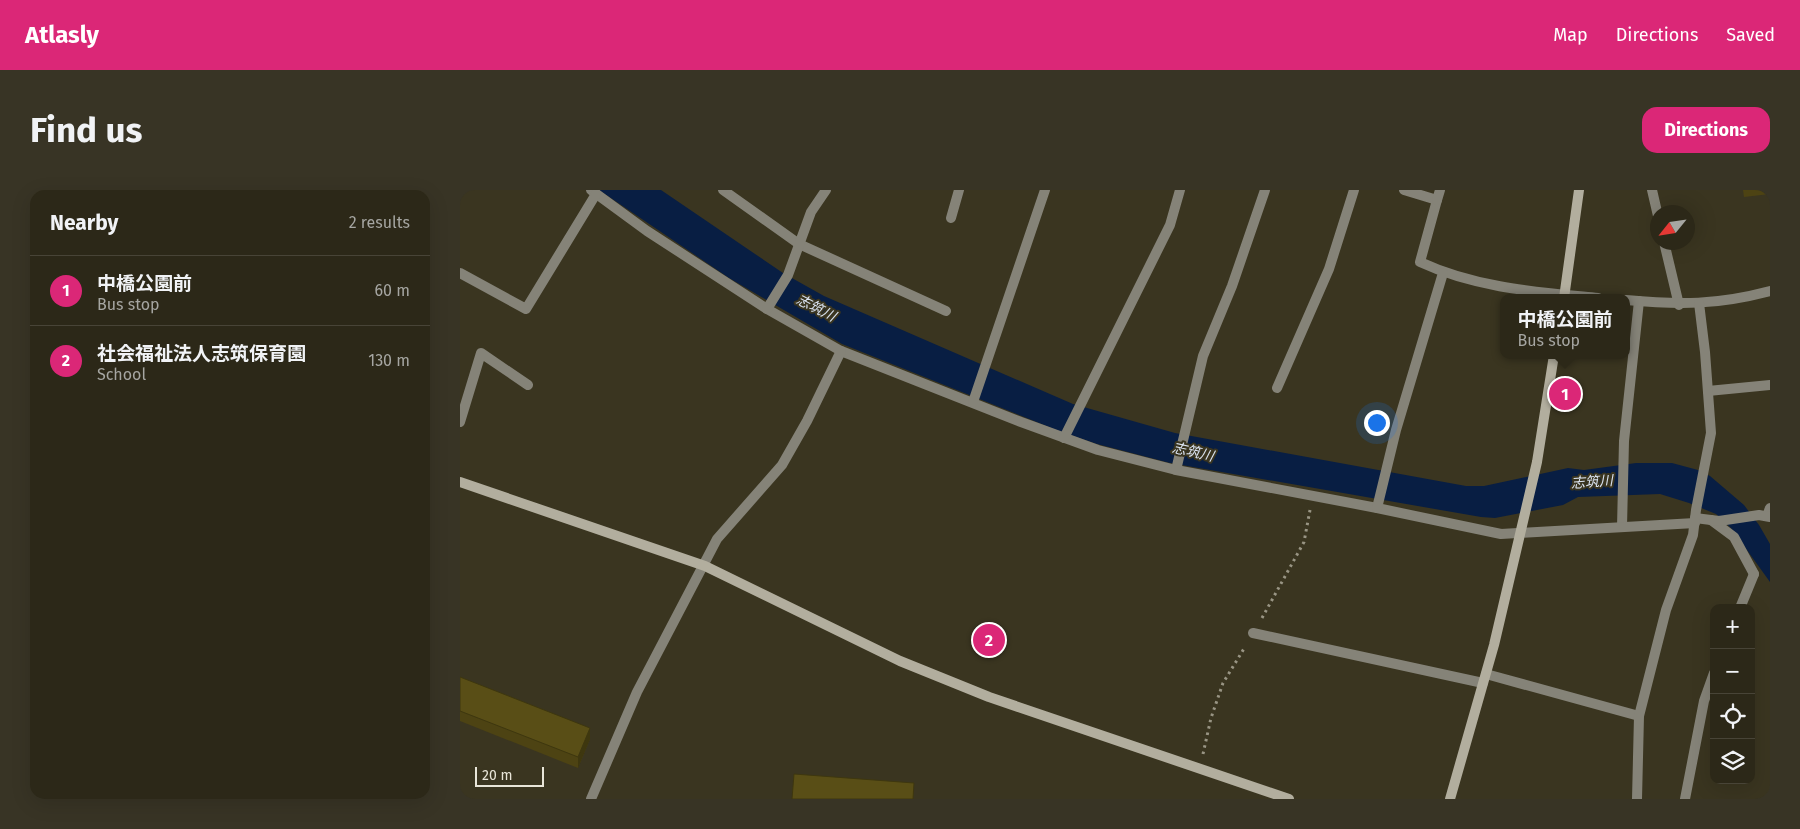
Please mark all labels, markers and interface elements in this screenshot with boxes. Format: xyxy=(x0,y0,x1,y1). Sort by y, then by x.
text: Atlasly xyxy=(25,21,99,49)
text: Map xyxy=(1553,24,1588,46)
text: Directions xyxy=(1616,24,1698,46)
text: Saved xyxy=(1726,24,1775,46)
button: Directions xyxy=(1642,107,1770,153)
text: Find us xyxy=(30,109,142,151)
north arrow xyxy=(1650,205,1695,250)
text: Nearby xyxy=(50,210,118,236)
text: 2 results xyxy=(349,213,410,232)
text: 中橋公園前 xyxy=(97,272,192,295)
text: 1 xyxy=(62,281,70,300)
text: 60 m xyxy=(375,281,410,300)
water label: 志筑川 xyxy=(793,291,840,326)
popup xyxy=(1500,294,1630,359)
text: Bus stop xyxy=(97,295,160,314)
text: 中橋公園前 xyxy=(1517,308,1613,331)
text: Bus stop xyxy=(1517,331,1580,350)
text: 社会福祉法人志筑保育園 xyxy=(97,342,306,365)
text: 2 xyxy=(62,351,70,370)
text: 130 m xyxy=(368,351,410,370)
text: School xyxy=(97,365,146,384)
pin: 1 xyxy=(1549,375,1581,413)
your location xyxy=(1364,410,1390,436)
water label: 志筑川 xyxy=(1171,439,1217,465)
water label: 志筑川 xyxy=(1570,472,1616,492)
map controls xyxy=(1710,604,1755,784)
button: + xyxy=(1710,604,1755,649)
pin: 2 xyxy=(973,621,1005,659)
button: − xyxy=(1710,649,1755,694)
button: locate xyxy=(1710,694,1755,739)
button: layers xyxy=(1710,739,1755,784)
scale bar xyxy=(475,764,544,787)
text: 20 m xyxy=(482,767,512,784)

